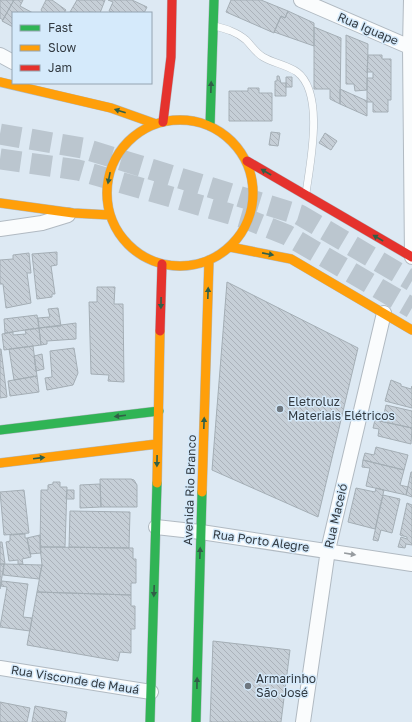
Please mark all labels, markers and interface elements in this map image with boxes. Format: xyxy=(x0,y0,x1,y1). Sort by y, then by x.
street label: Rua Iguape xyxy=(336,9,401,48)
legend xyxy=(12,12,152,84)
text: Fast xyxy=(48,20,73,35)
text: Slow xyxy=(48,40,76,55)
text: Jam xyxy=(48,60,72,75)
one-way arrow xyxy=(208,81,215,93)
one-way arrow xyxy=(114,107,126,113)
one-way arrow xyxy=(260,169,272,176)
one-way arrow xyxy=(106,172,112,184)
one-way arrow xyxy=(372,234,384,241)
one-way arrow xyxy=(262,252,274,258)
one-way arrow xyxy=(205,286,211,299)
one-way arrow xyxy=(158,297,164,310)
place label: Eletroluz Materiais Elétricos xyxy=(288,394,395,423)
marker: Eletroluz Materiais Elétricos xyxy=(275,404,285,414)
one-way arrow xyxy=(114,413,126,419)
one-way arrow xyxy=(201,416,207,429)
street label: Avenida Rio Branco xyxy=(180,434,199,546)
one-way arrow xyxy=(33,455,45,462)
one-way arrow xyxy=(154,455,160,468)
street label: Rua Maceió xyxy=(321,482,350,550)
street label: Rua Porto Alegre xyxy=(212,526,310,555)
one-way arrow xyxy=(197,547,204,559)
one-way arrow xyxy=(344,551,356,557)
one-way arrow xyxy=(151,585,158,597)
street label: Rua Visconde de Mauá xyxy=(10,662,140,697)
place label: Armarinho São José xyxy=(256,671,316,700)
one-way arrow xyxy=(194,676,200,689)
marker: Armarinho São José xyxy=(243,681,253,691)

